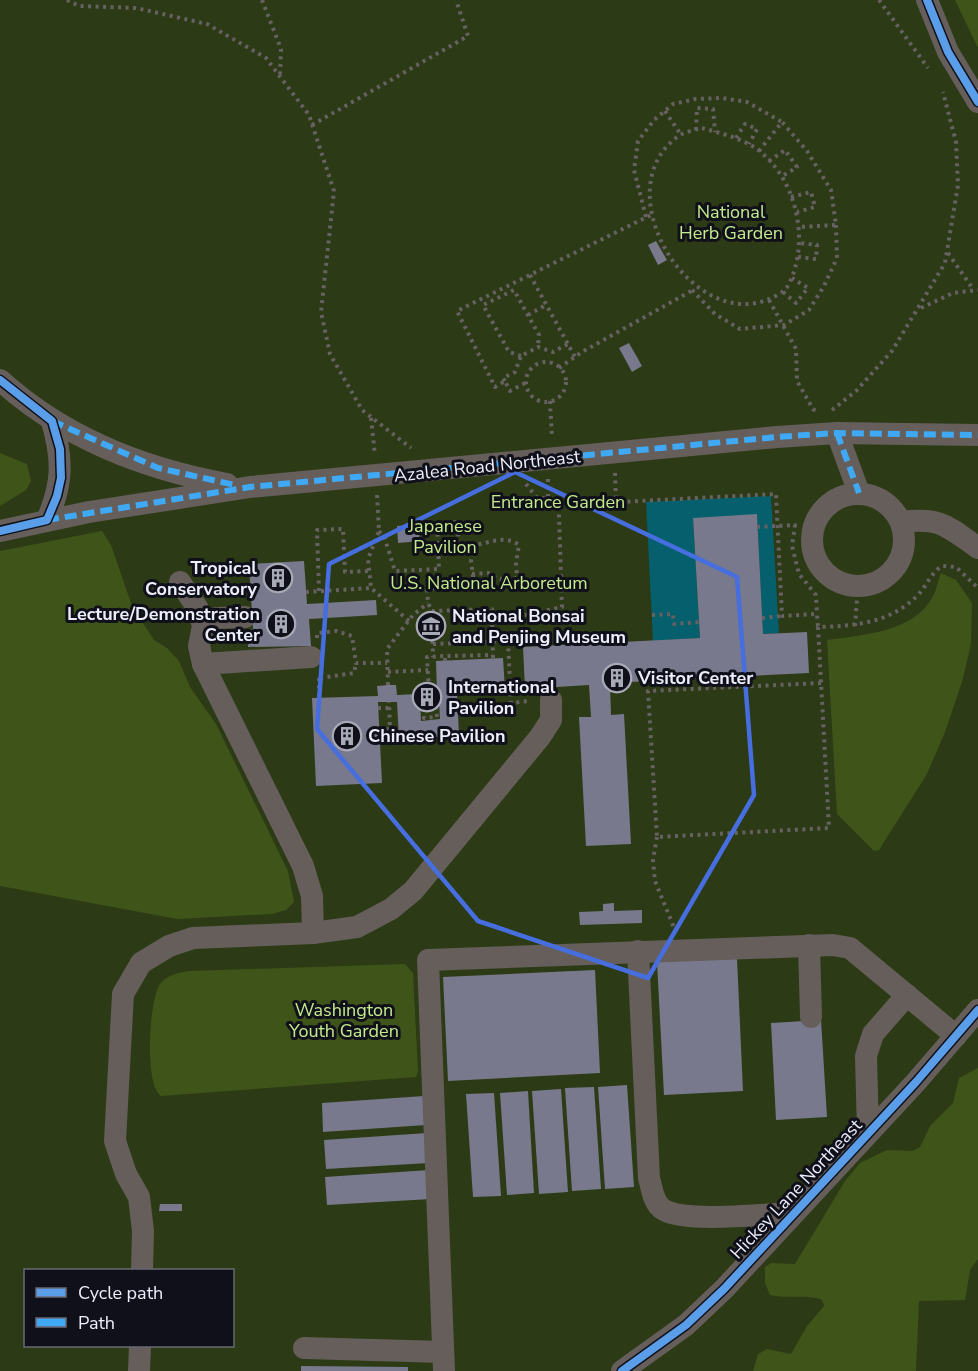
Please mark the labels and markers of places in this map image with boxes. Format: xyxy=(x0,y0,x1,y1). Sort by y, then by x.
place label: Tropical Conservatory xyxy=(145,556,258,601)
building icon: Tropical Conservatory xyxy=(262,562,294,594)
place label: Lecture/Demonstration Center xyxy=(67,602,260,647)
place label: National Bonsai and Penjing Museum xyxy=(452,604,626,649)
building icon: Lecture/Demonstration Center xyxy=(265,608,297,640)
museum icon: National Bonsai and Penjing Museum xyxy=(415,610,447,642)
building icon: Visitor Center xyxy=(601,662,633,694)
place label: Visitor Center xyxy=(637,666,753,690)
place label: International Pavilion xyxy=(448,675,556,720)
building icon: International Pavilion xyxy=(411,681,443,713)
building icon: Chinese Pavilion xyxy=(331,720,363,752)
place label: Chinese Pavilion xyxy=(368,724,505,748)

